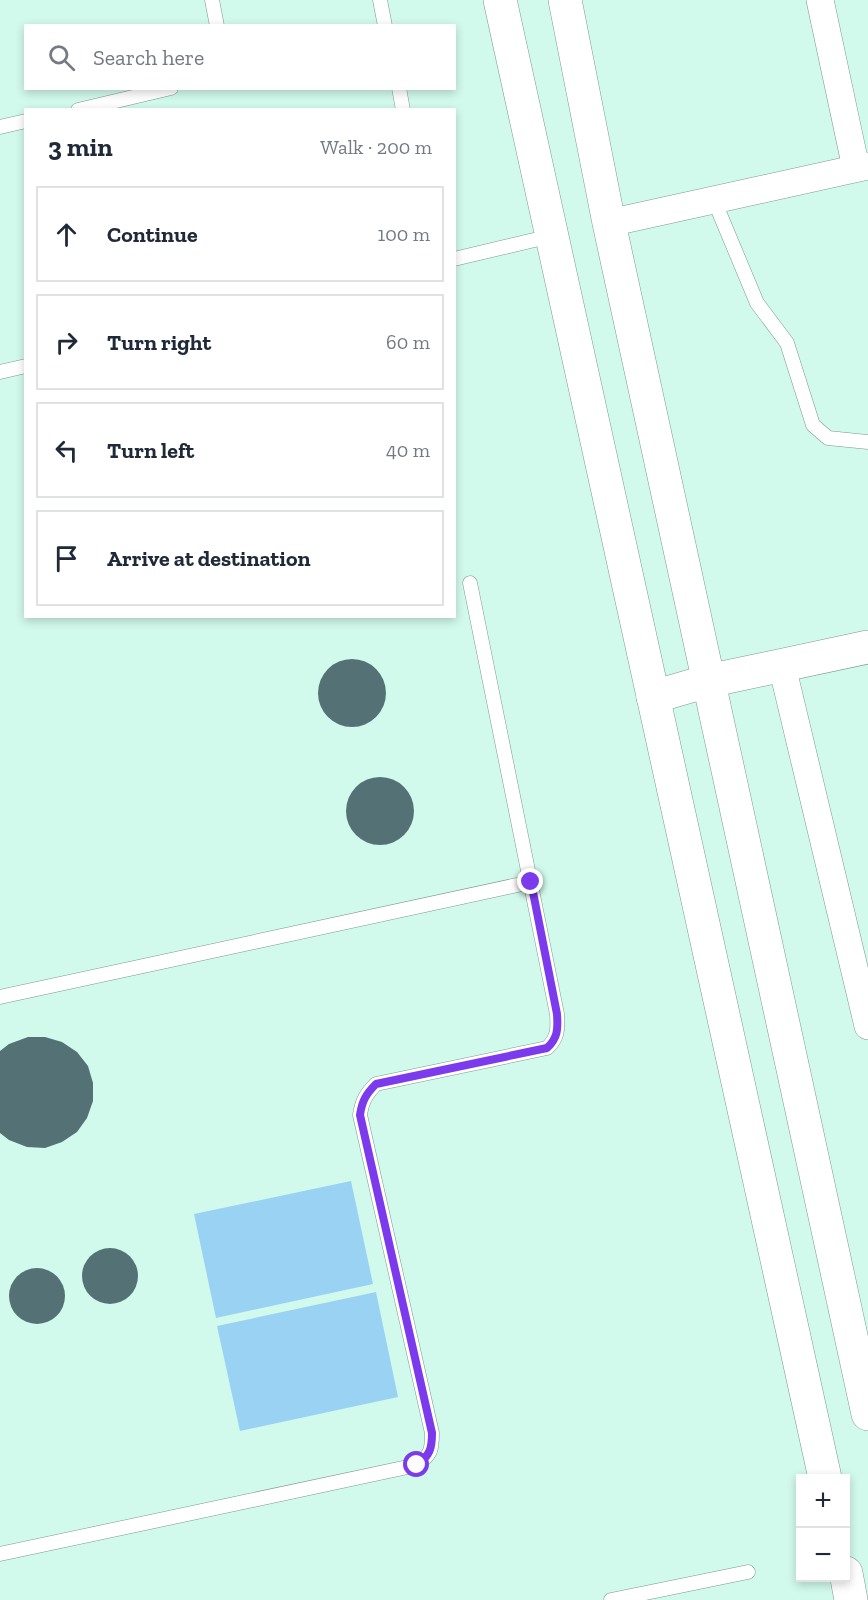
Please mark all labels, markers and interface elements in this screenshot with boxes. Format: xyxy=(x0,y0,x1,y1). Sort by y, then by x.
search box xyxy=(24,24,456,90)
icon: search xyxy=(45,41,78,74)
text: Search here xyxy=(93,44,204,71)
text: 3 min xyxy=(48,131,113,163)
text: Walk · 200 m xyxy=(320,135,432,159)
icon: ahead xyxy=(50,218,83,251)
text: Continue xyxy=(107,221,198,248)
text: 100 m xyxy=(377,222,430,246)
icon: right xyxy=(50,326,83,359)
text: Turn right xyxy=(107,329,211,356)
text: 60 m xyxy=(386,330,430,354)
icon: left xyxy=(50,434,83,467)
text: Turn left xyxy=(107,437,194,464)
text: 40 m xyxy=(386,438,430,462)
icon: arrive xyxy=(50,542,83,575)
text: Arrive at destination xyxy=(107,545,310,572)
route end xyxy=(517,868,543,894)
route start xyxy=(403,1451,429,1477)
map controls xyxy=(796,1474,850,1582)
button: + xyxy=(796,1474,850,1528)
button: − xyxy=(796,1528,850,1582)

